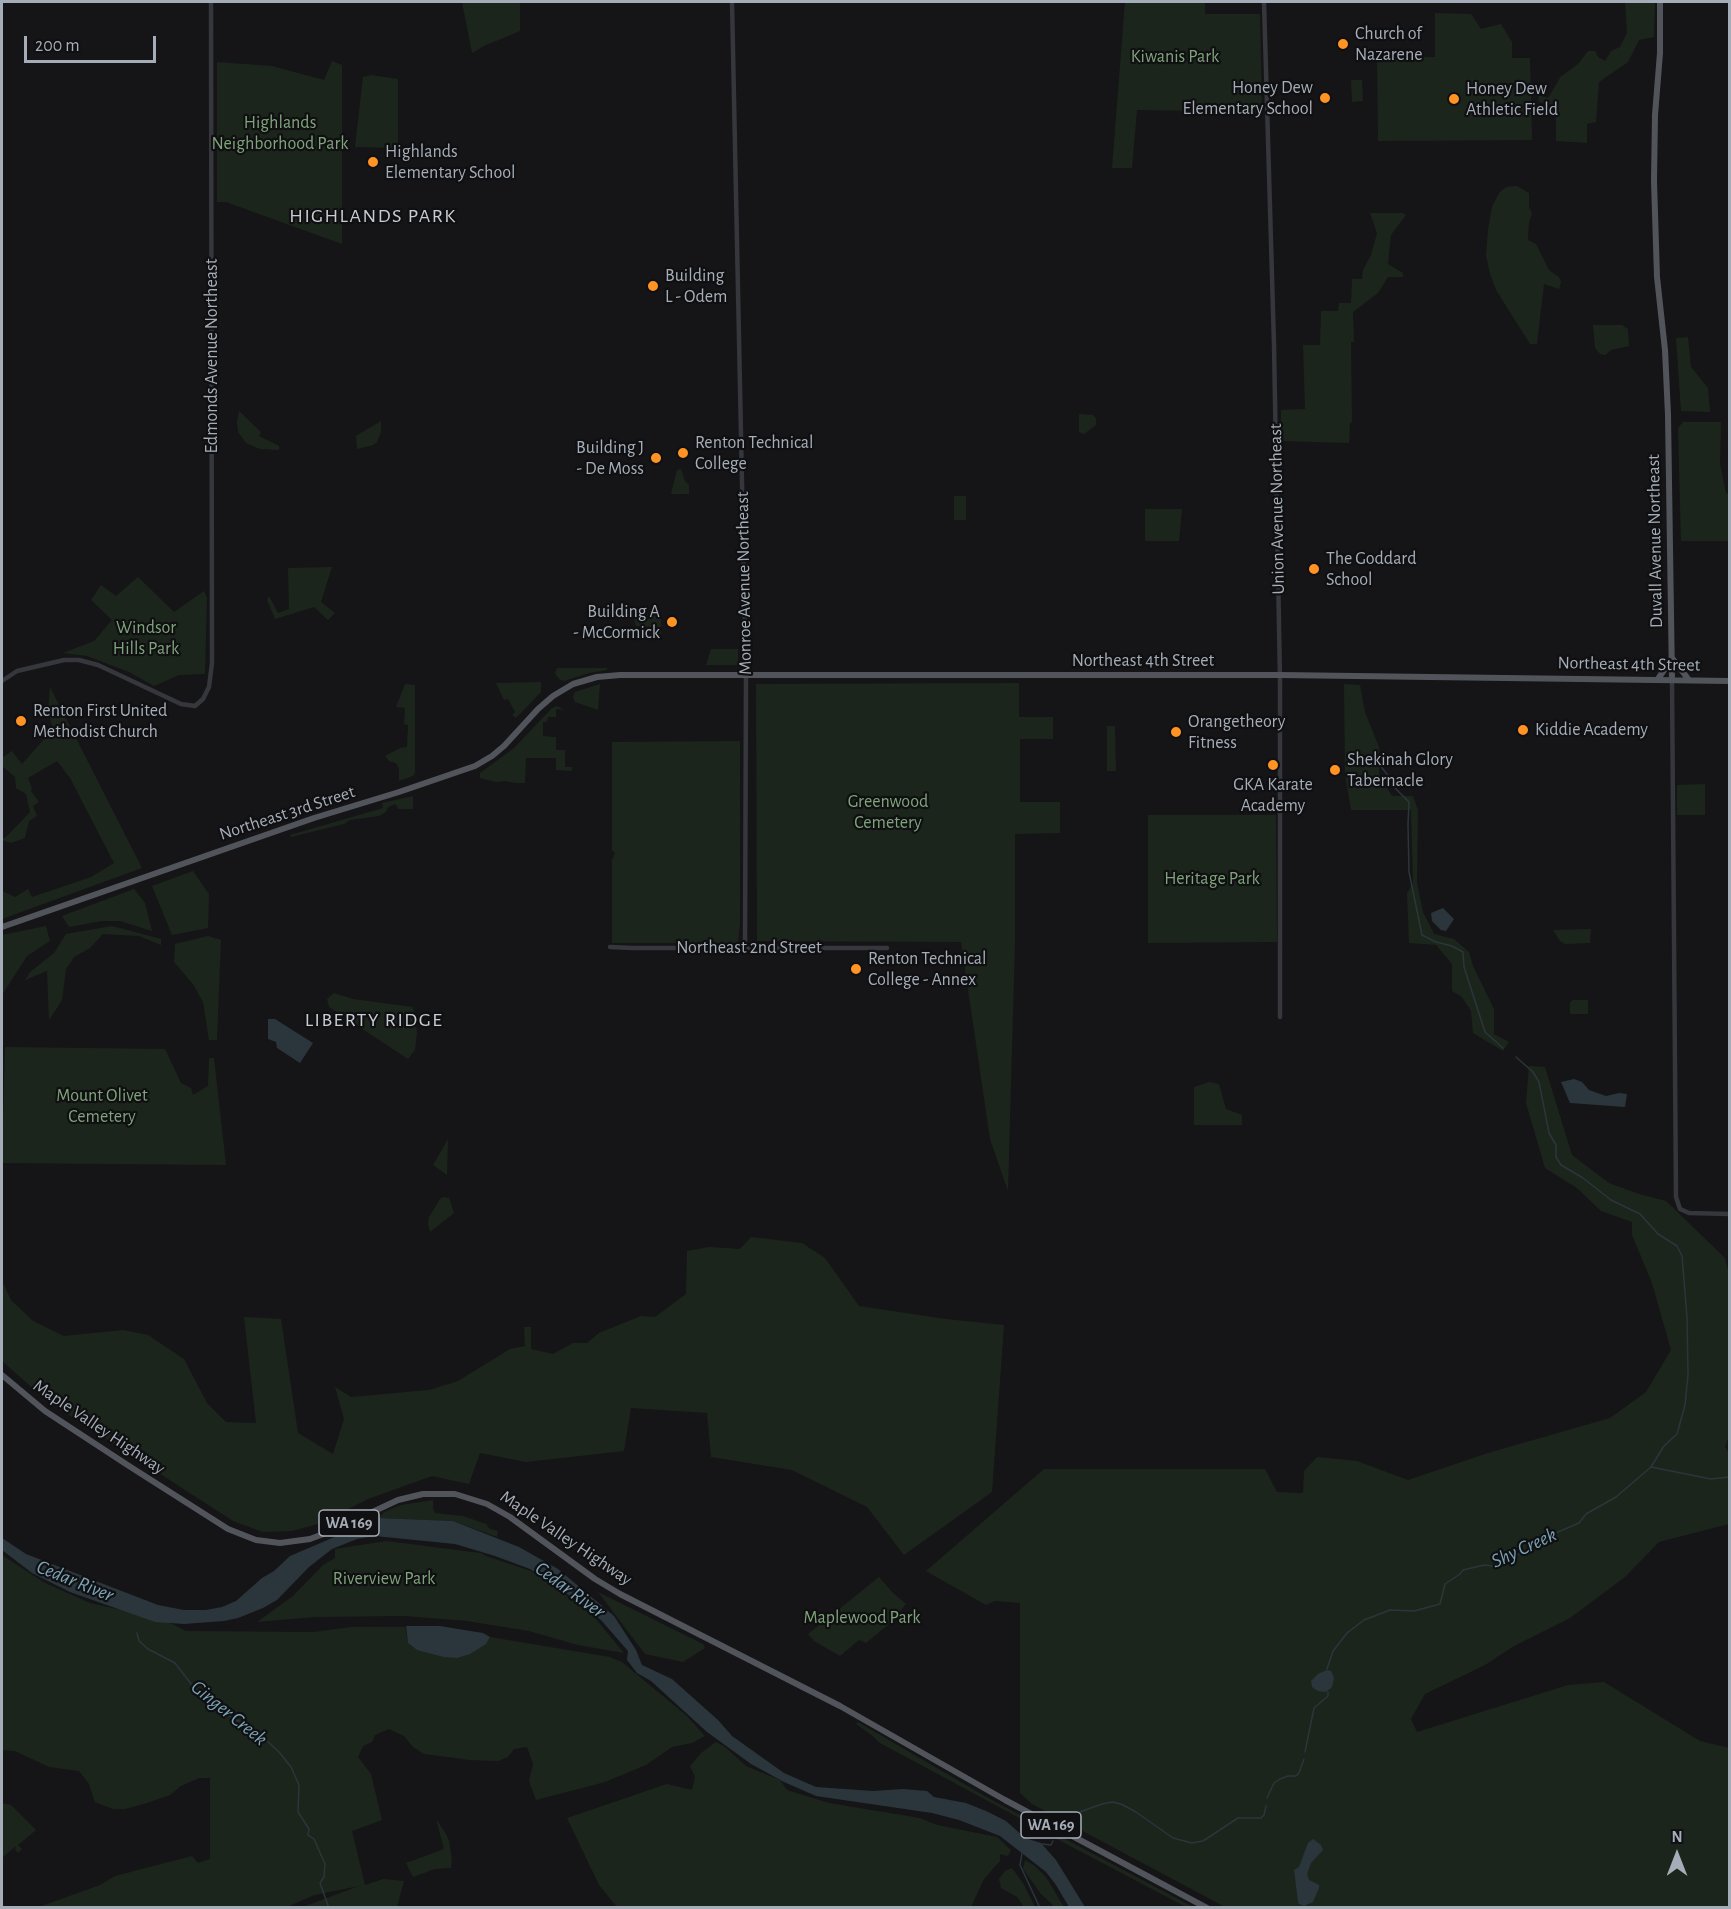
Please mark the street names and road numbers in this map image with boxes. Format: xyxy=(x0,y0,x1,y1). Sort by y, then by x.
street label: Edmonds Avenue Northeast xyxy=(201,259,223,453)
street label: Union Avenue Northeast xyxy=(1265,423,1289,595)
street label: Duvall Avenue Northeast xyxy=(1643,454,1667,628)
street label: Monroe Avenue Northeast xyxy=(732,491,756,675)
street label: Northeast 4th Street xyxy=(1072,650,1214,672)
street label: Northeast 4th Street xyxy=(1558,652,1700,676)
street label: Northeast 3rd Street xyxy=(216,781,358,845)
street label: Northeast 2nd Street xyxy=(676,937,822,959)
street label: Maple Valley Highway xyxy=(29,1375,169,1479)
street label: Maple Valley Highway xyxy=(496,1486,636,1590)
road number: WA 169 xyxy=(319,1510,379,1536)
road number: WA 169 xyxy=(1021,1812,1081,1838)

